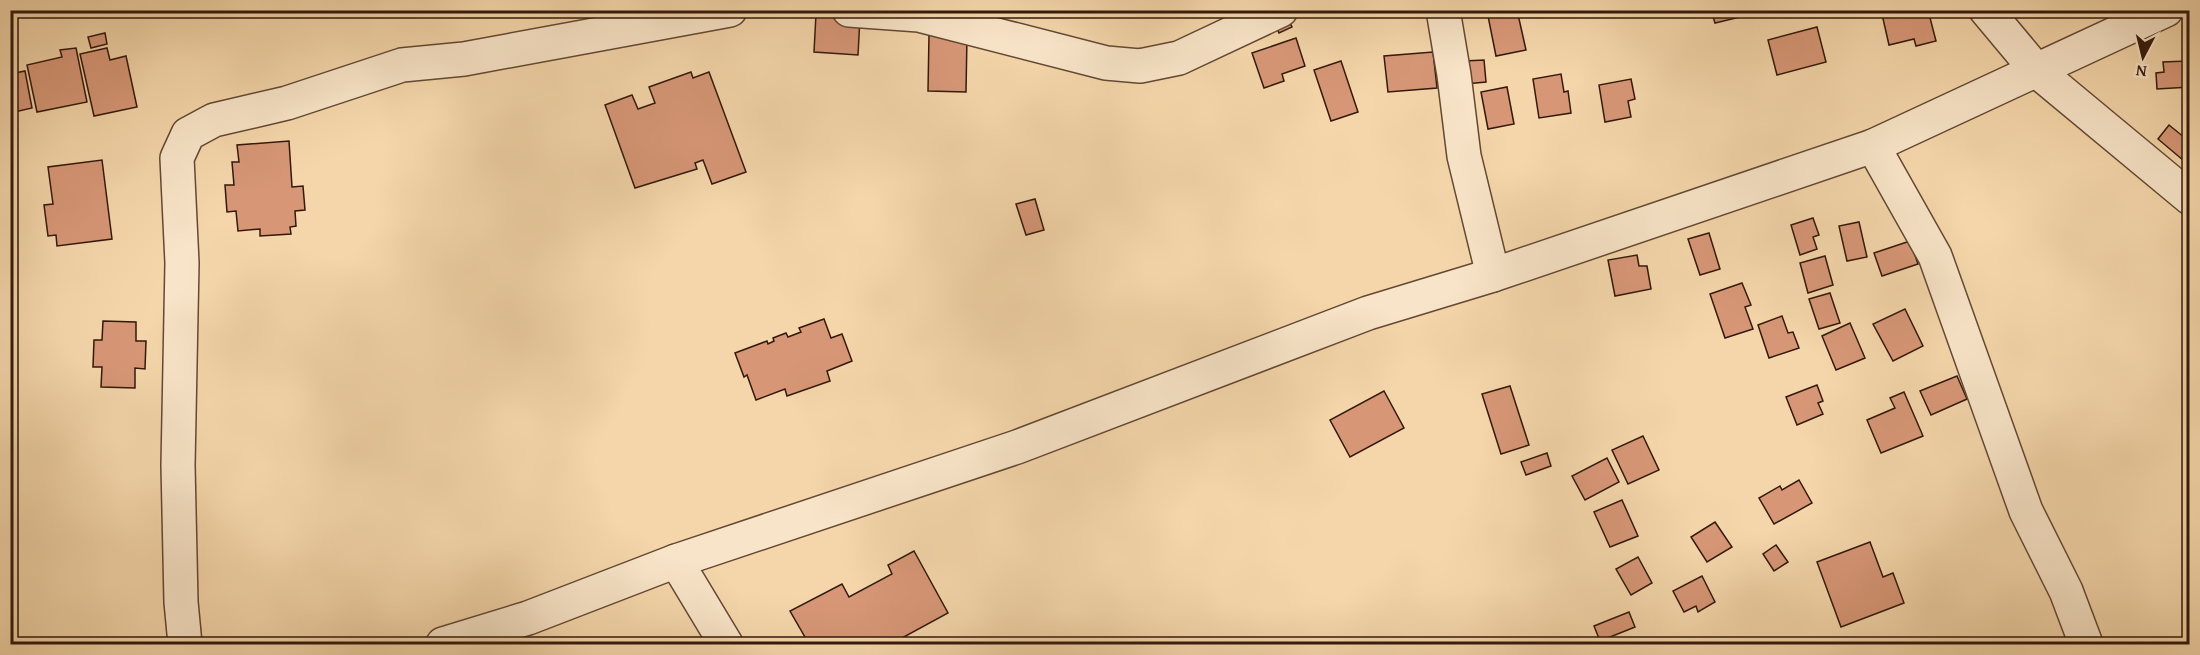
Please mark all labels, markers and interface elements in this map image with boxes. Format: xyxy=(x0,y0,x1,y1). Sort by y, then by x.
north arrow xyxy=(2113,27,2173,87)
text: N xyxy=(2134,59,2148,84)

